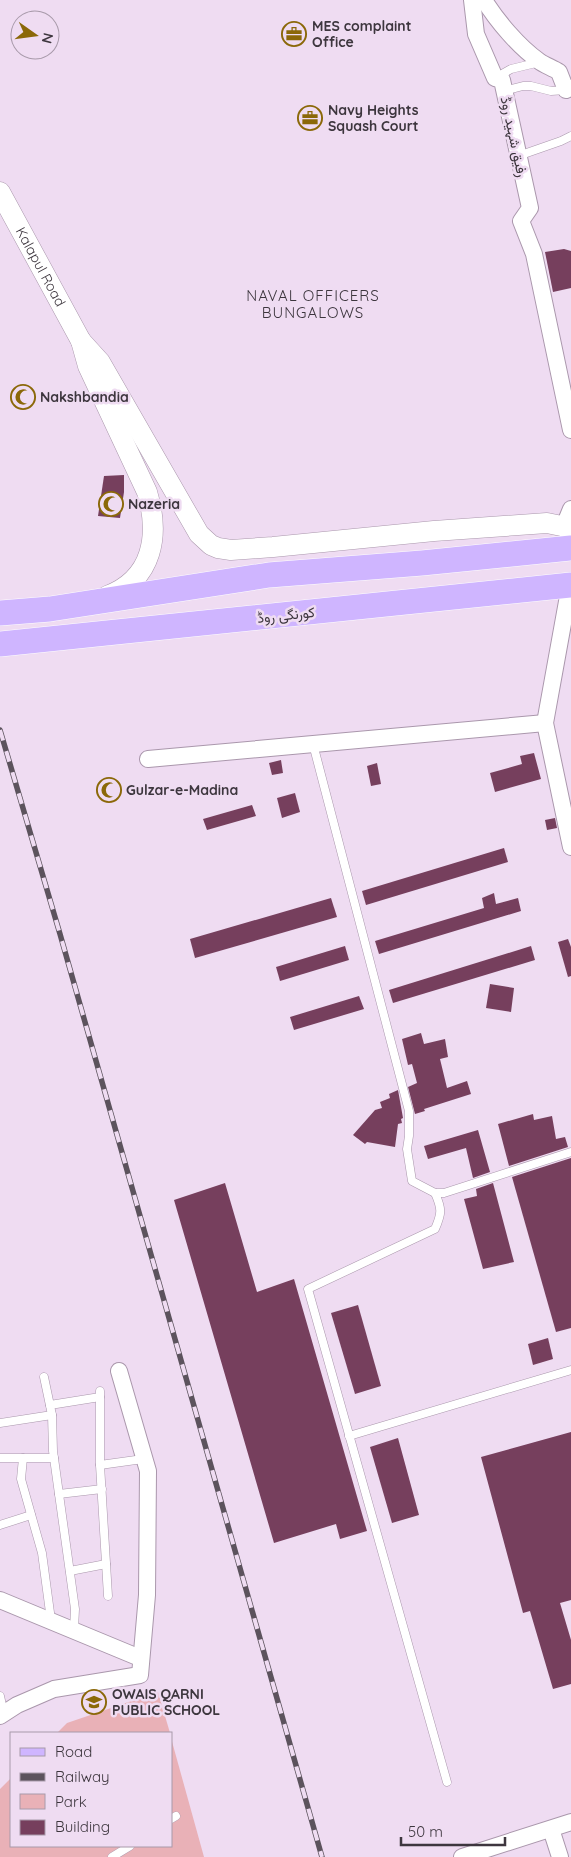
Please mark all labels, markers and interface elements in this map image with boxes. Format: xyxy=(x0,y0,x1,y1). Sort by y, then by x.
north arrow xyxy=(10,10,60,60)
place label: MES complaint Office xyxy=(312,17,412,51)
office icon: MES complaint Office xyxy=(281,21,307,47)
text: N xyxy=(38,31,58,45)
street label: رفیق شہید روڈ xyxy=(497,95,531,179)
place label: Navy Heights Squash Court xyxy=(328,101,419,135)
office icon: Navy Heights Squash Court xyxy=(297,105,323,131)
street label: Kalapul Road xyxy=(12,224,70,310)
district label: NAVAL OFFICERS BUNGALOWS xyxy=(246,286,380,322)
mosque icon: Nakshbandia xyxy=(10,384,36,410)
place label: Nakshbandia xyxy=(40,388,129,406)
mosque icon: Nazeria xyxy=(98,491,124,517)
place label: Nazeria xyxy=(128,495,180,513)
street label: کورنگی روڈ xyxy=(256,603,316,627)
mosque icon: Gulzar-e-Madina xyxy=(96,777,122,803)
place label: Gulzar-e-Madina xyxy=(126,781,238,799)
place label: OWAIS QARNI PUBLIC SCHOOL xyxy=(112,1685,220,1719)
school or university icon: OWAIS QARNI PUBLIC SCHOOL xyxy=(81,1689,107,1715)
legend xyxy=(10,1732,172,1847)
text: Road xyxy=(55,1742,92,1761)
text: Railway xyxy=(55,1767,110,1786)
text: Park xyxy=(55,1792,87,1811)
scale bar xyxy=(401,1814,505,1846)
text: Building xyxy=(55,1817,110,1836)
text: 50 m xyxy=(408,1822,443,1841)

